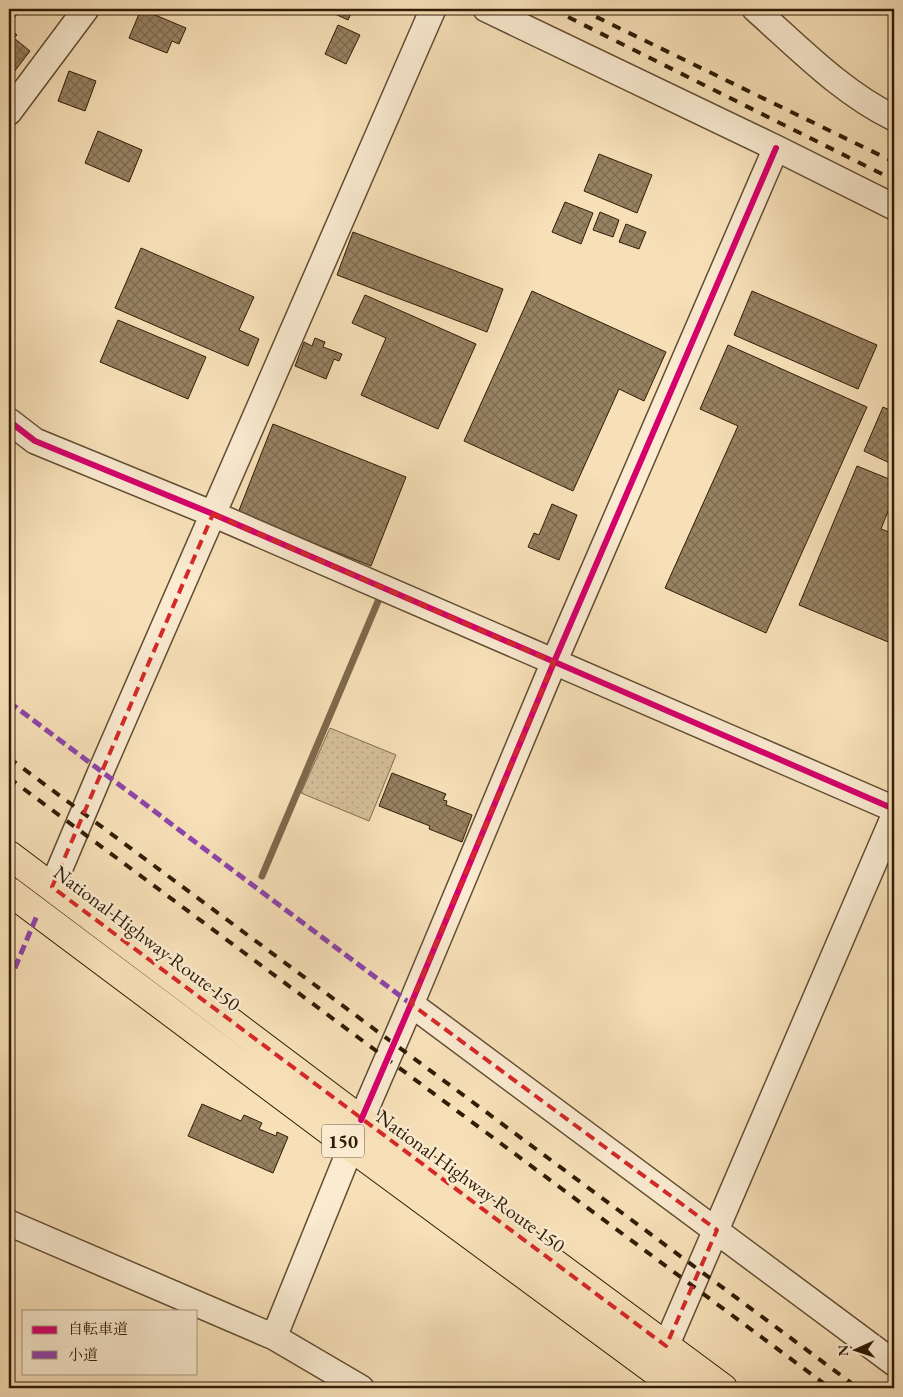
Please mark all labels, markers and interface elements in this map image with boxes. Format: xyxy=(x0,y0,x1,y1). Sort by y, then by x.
street label: National Highway Route 150 xyxy=(48,859,246,1017)
street label: National Highway Route 150 xyxy=(371,1104,571,1259)
road number: 150 xyxy=(322,1124,364,1158)
legend xyxy=(22,1310,198,1374)
text: 自転車道 xyxy=(68,1319,128,1338)
north arrow xyxy=(830,1324,880,1374)
text: N xyxy=(834,1344,852,1357)
text: 小道 xyxy=(68,1345,98,1364)

